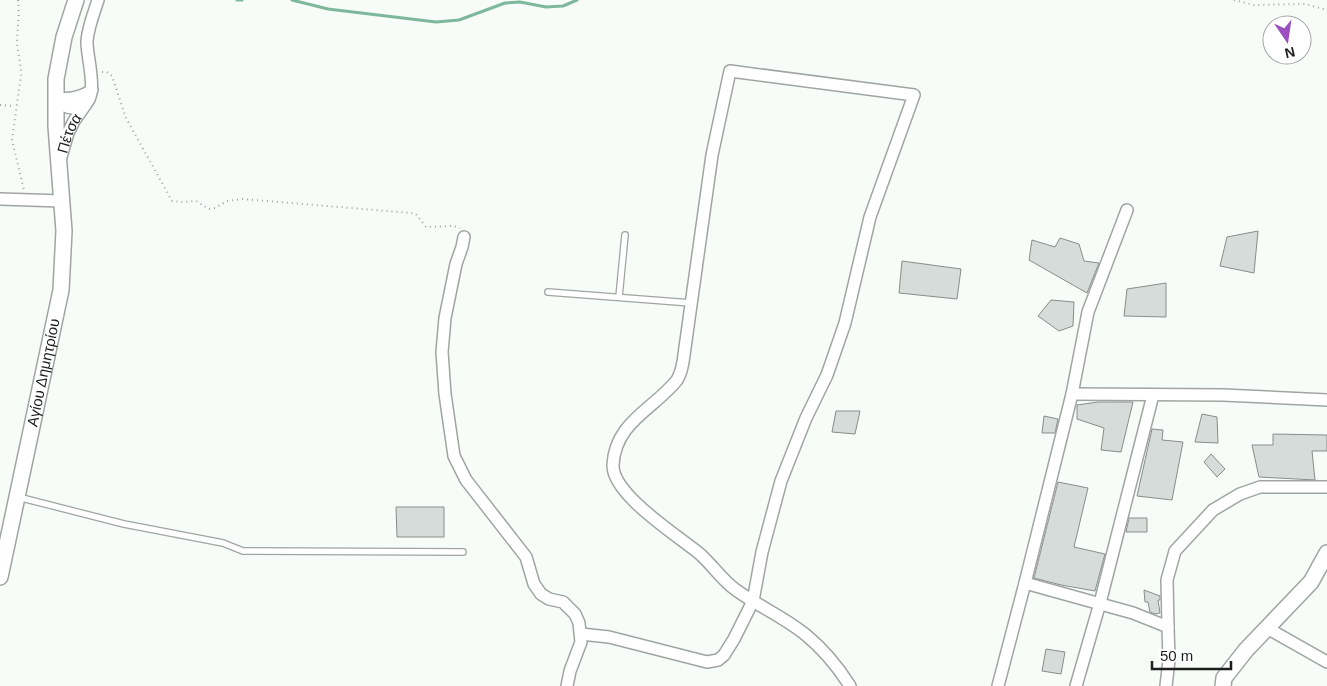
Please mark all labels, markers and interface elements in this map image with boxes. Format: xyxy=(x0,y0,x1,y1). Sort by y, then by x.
north arrow xyxy=(1262,15,1312,65)
text: N xyxy=(1283,44,1297,62)
street label: Πέτσα xyxy=(54,110,85,155)
street label: Αγίου Δημητρίου xyxy=(23,317,63,428)
scale bar xyxy=(1152,638,1231,670)
text: 50 m xyxy=(1160,647,1193,664)

